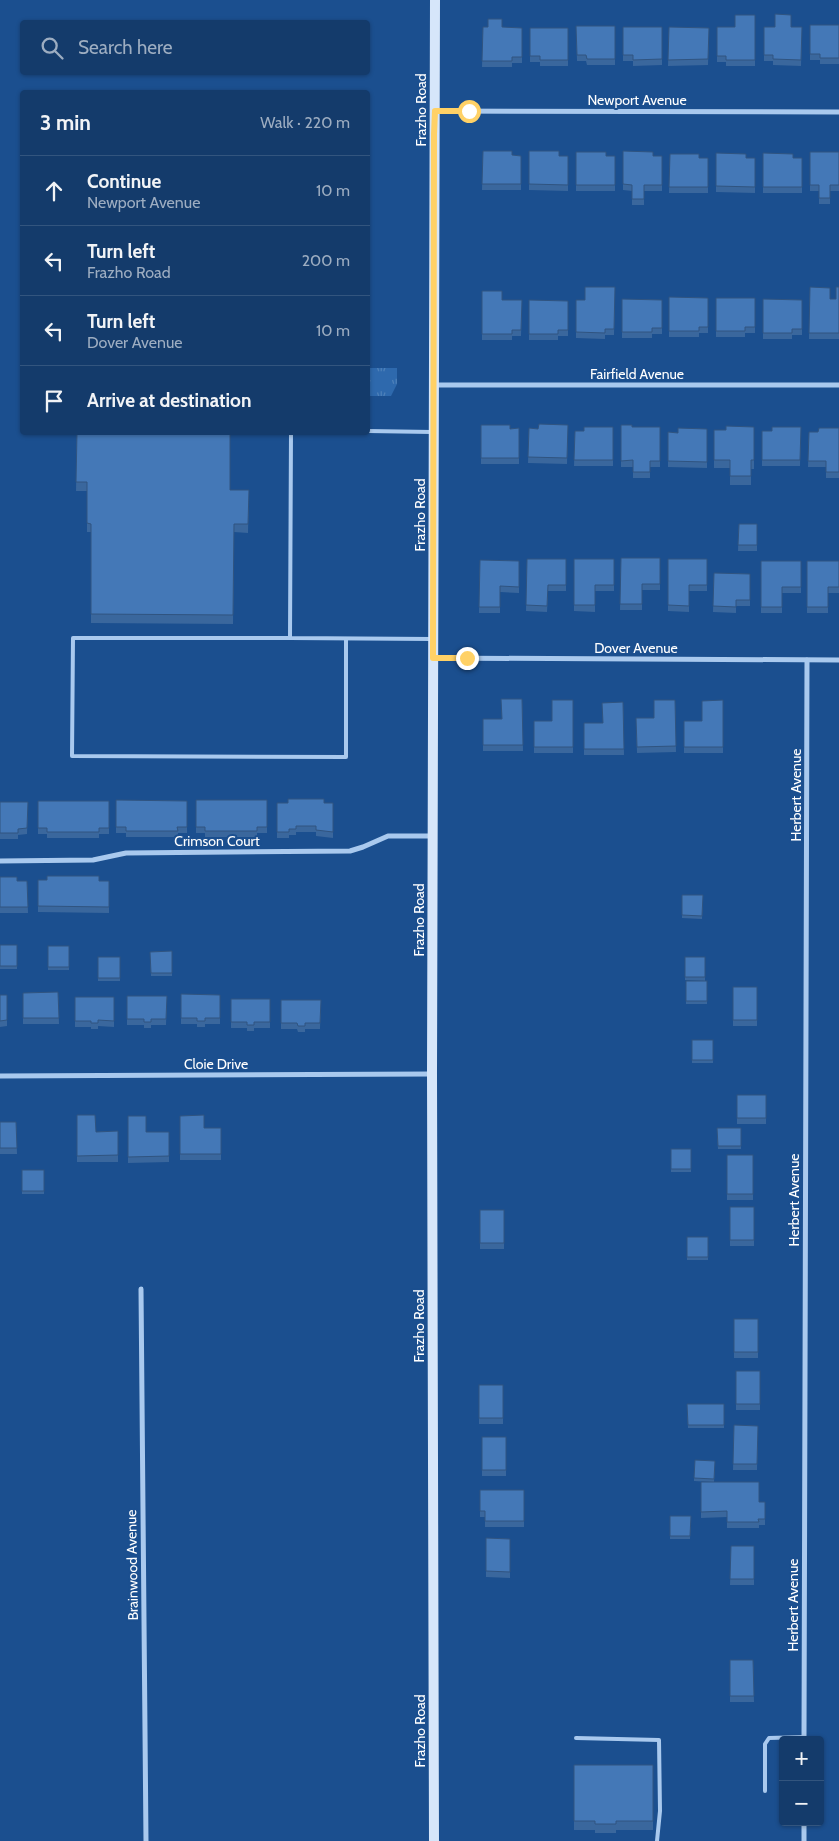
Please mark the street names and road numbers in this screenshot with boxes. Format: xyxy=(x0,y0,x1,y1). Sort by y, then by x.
street label: Frazho Road xyxy=(412,73,430,147)
street label: Newport Avenue xyxy=(587,91,687,109)
street label: Fairfield Avenue xyxy=(590,365,684,383)
street label: Frazho Road xyxy=(411,478,429,552)
street label: Dover Avenue xyxy=(594,639,678,657)
street label: Herbert Avenue xyxy=(787,749,805,841)
street label: Crimson Court xyxy=(174,832,260,850)
street label: Frazho Road xyxy=(410,883,428,957)
street label: Cloie Drive xyxy=(184,1055,248,1073)
street label: Herbert Avenue xyxy=(785,1154,803,1246)
street label: Frazho Road xyxy=(410,1289,428,1363)
street label: Brainwood Avenue xyxy=(122,1509,142,1621)
street label: Herbert Avenue xyxy=(784,1559,802,1651)
street label: Frazho Road xyxy=(411,1694,429,1768)

